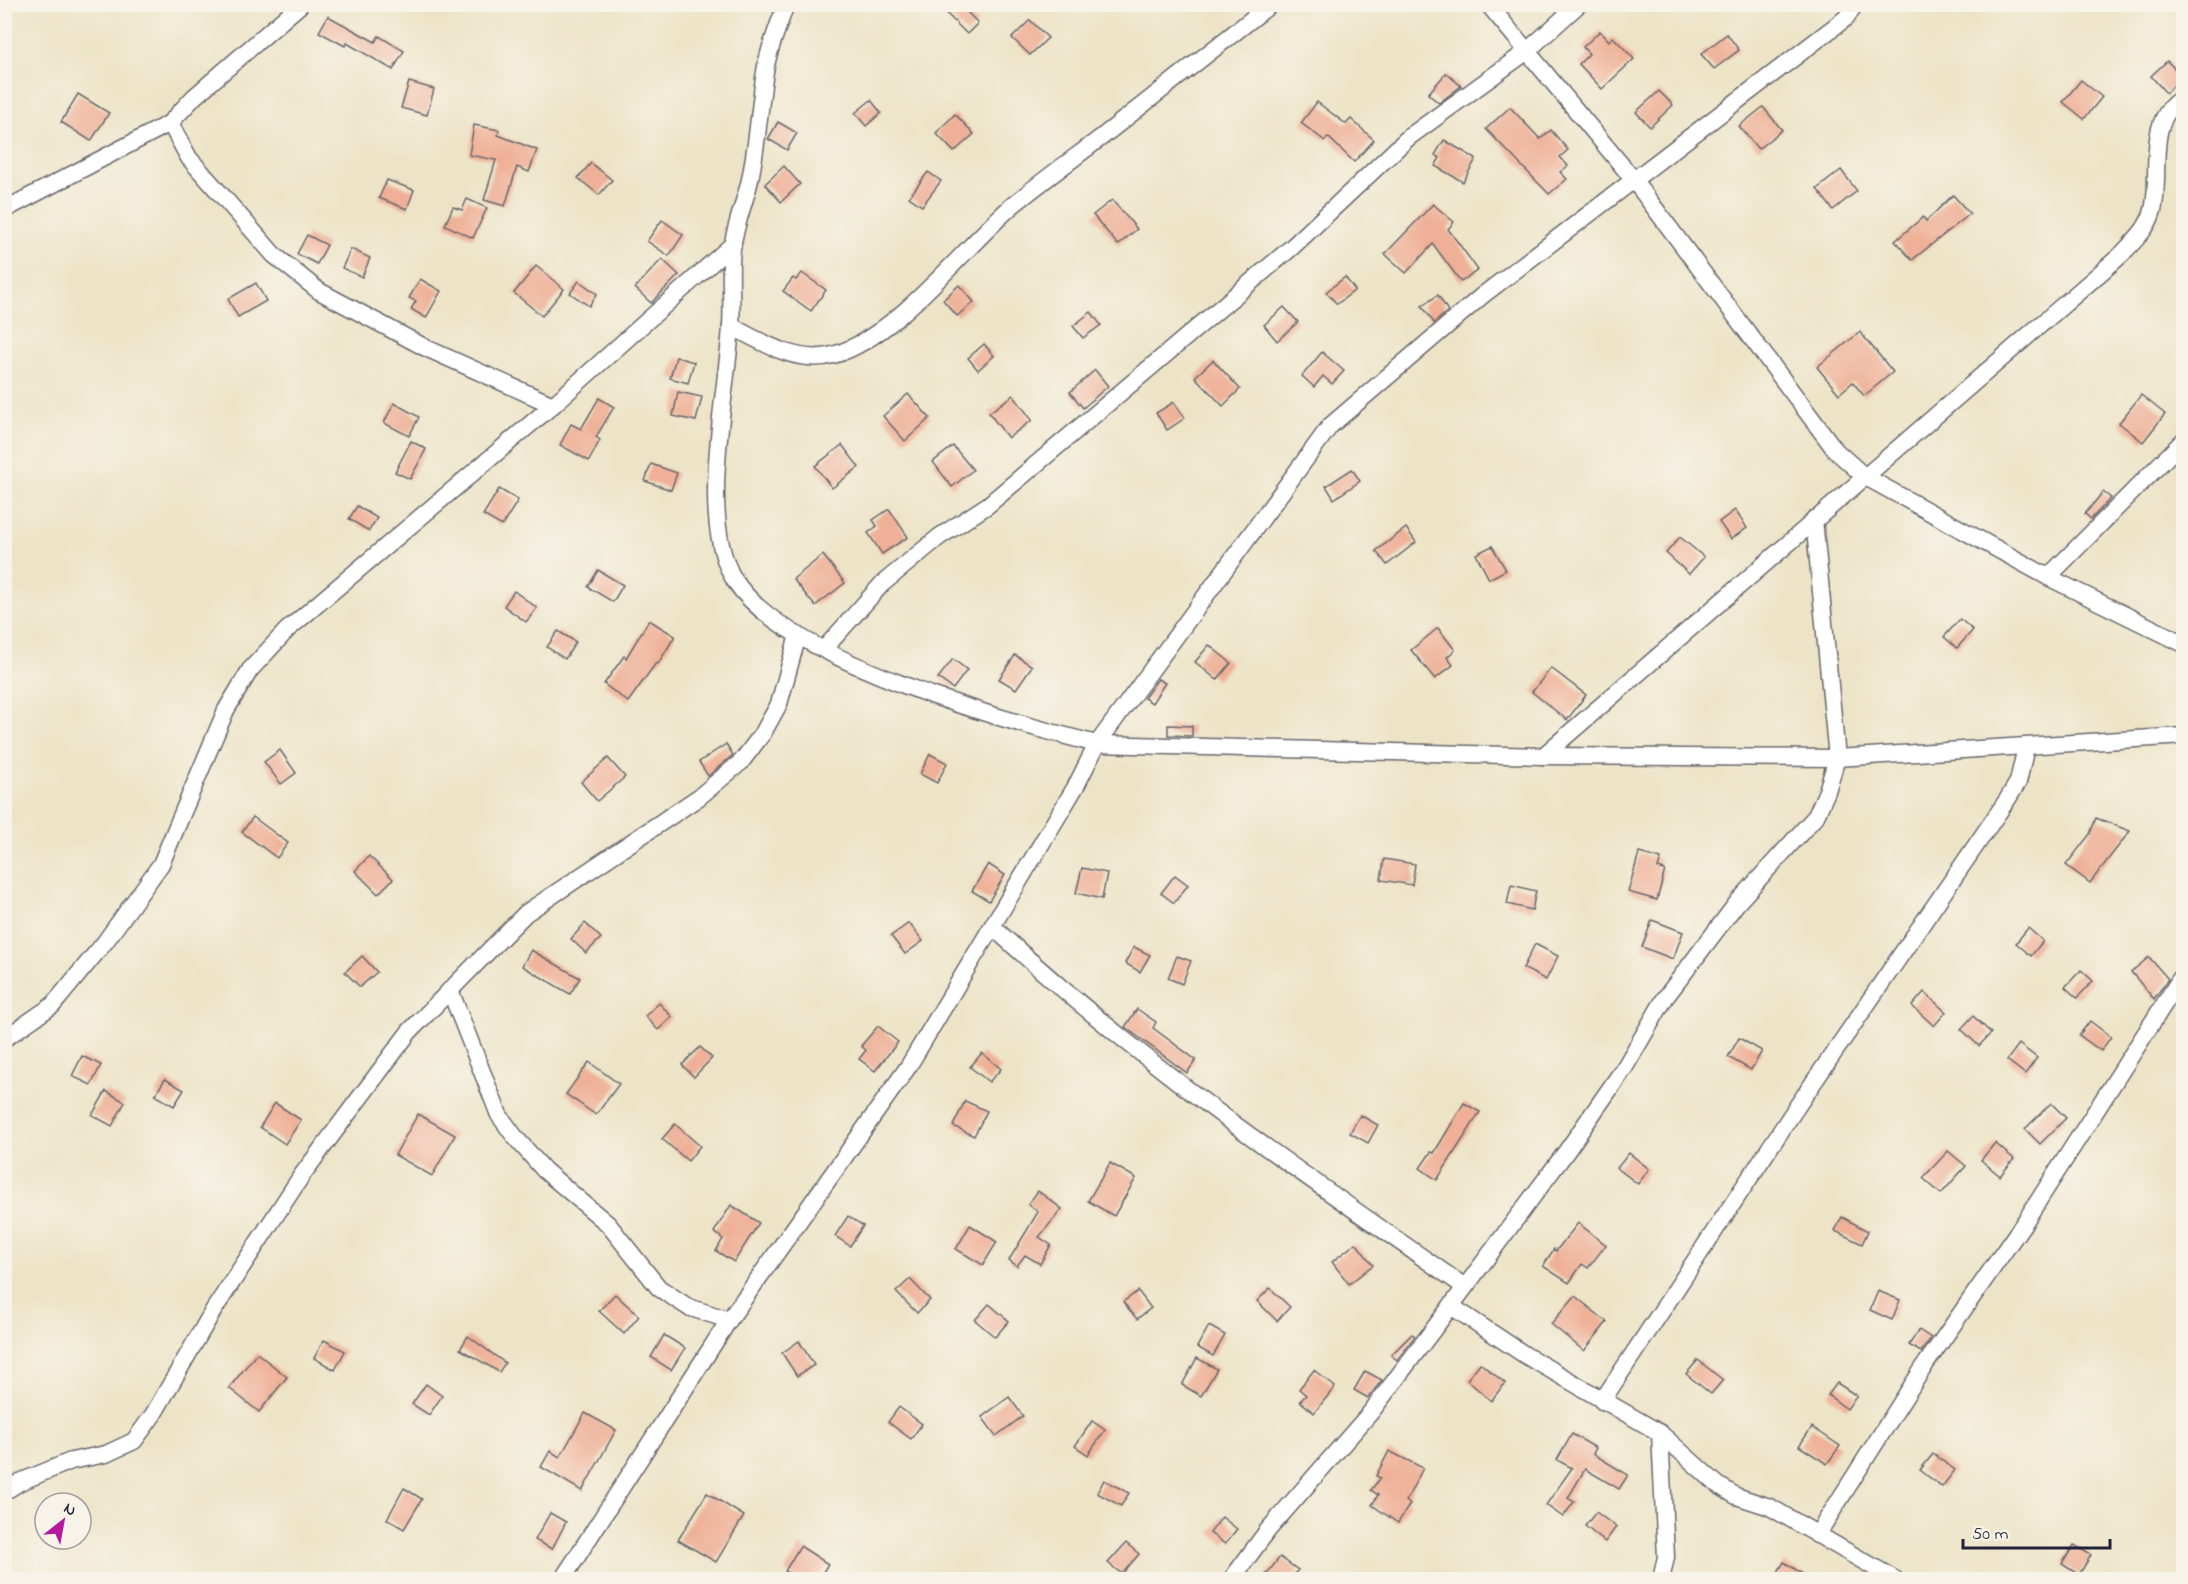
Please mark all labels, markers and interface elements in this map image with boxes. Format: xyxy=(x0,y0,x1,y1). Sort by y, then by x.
north arrow xyxy=(33,1491,93,1551)
text: N xyxy=(59,1497,81,1523)
scale bar xyxy=(1963,1512,2110,1550)
text: 50 m xyxy=(1972,1522,2009,1548)

